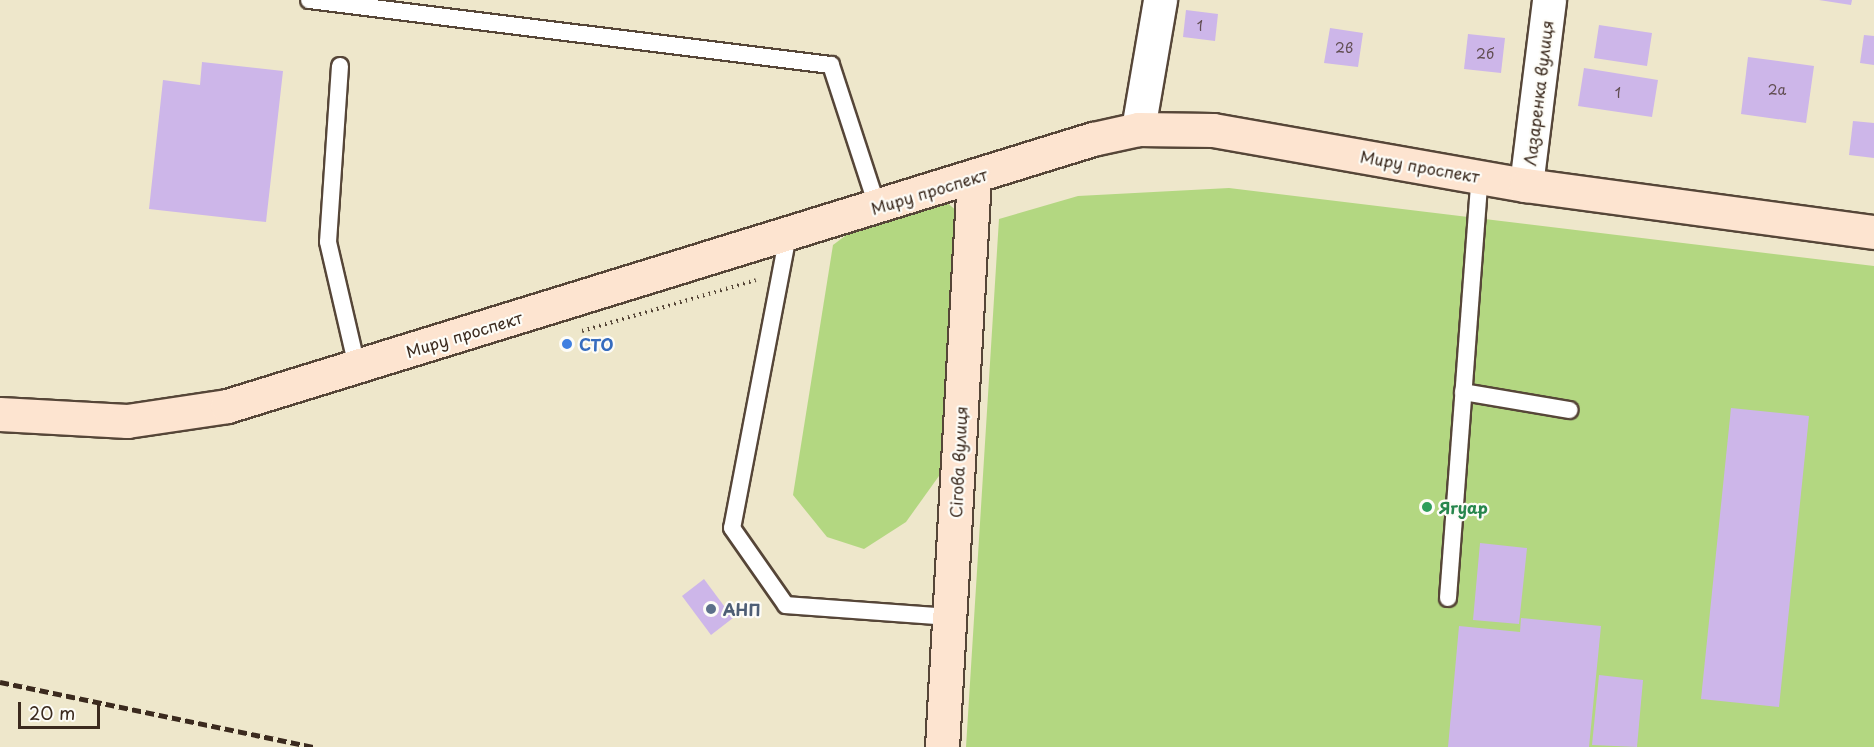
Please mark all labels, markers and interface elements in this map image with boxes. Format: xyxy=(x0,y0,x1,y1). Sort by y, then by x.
house number: 1 xyxy=(1197,18,1203,34)
street label: Лазаренка вулиця xyxy=(1519,19,1557,167)
house number: 2в xyxy=(1335,40,1353,56)
house number: 2б xyxy=(1476,46,1494,62)
house number: 2а xyxy=(1768,82,1786,98)
house number: 1 xyxy=(1615,85,1621,101)
street label: Миру проспект xyxy=(1358,146,1482,186)
street label: Миру проспект xyxy=(868,164,990,218)
street label: Миру проспект xyxy=(403,307,525,361)
place label: СТО xyxy=(579,334,613,354)
marker: СТО xyxy=(560,337,574,351)
street label: Сігова вулиця xyxy=(945,405,971,519)
place label: Ягуар xyxy=(1439,497,1488,517)
marker: Ягуар xyxy=(1420,500,1434,514)
place label: АНП xyxy=(723,599,760,619)
marker: АНП xyxy=(704,602,718,616)
scale bar xyxy=(21,690,104,728)
text: 20 m xyxy=(29,699,75,726)

